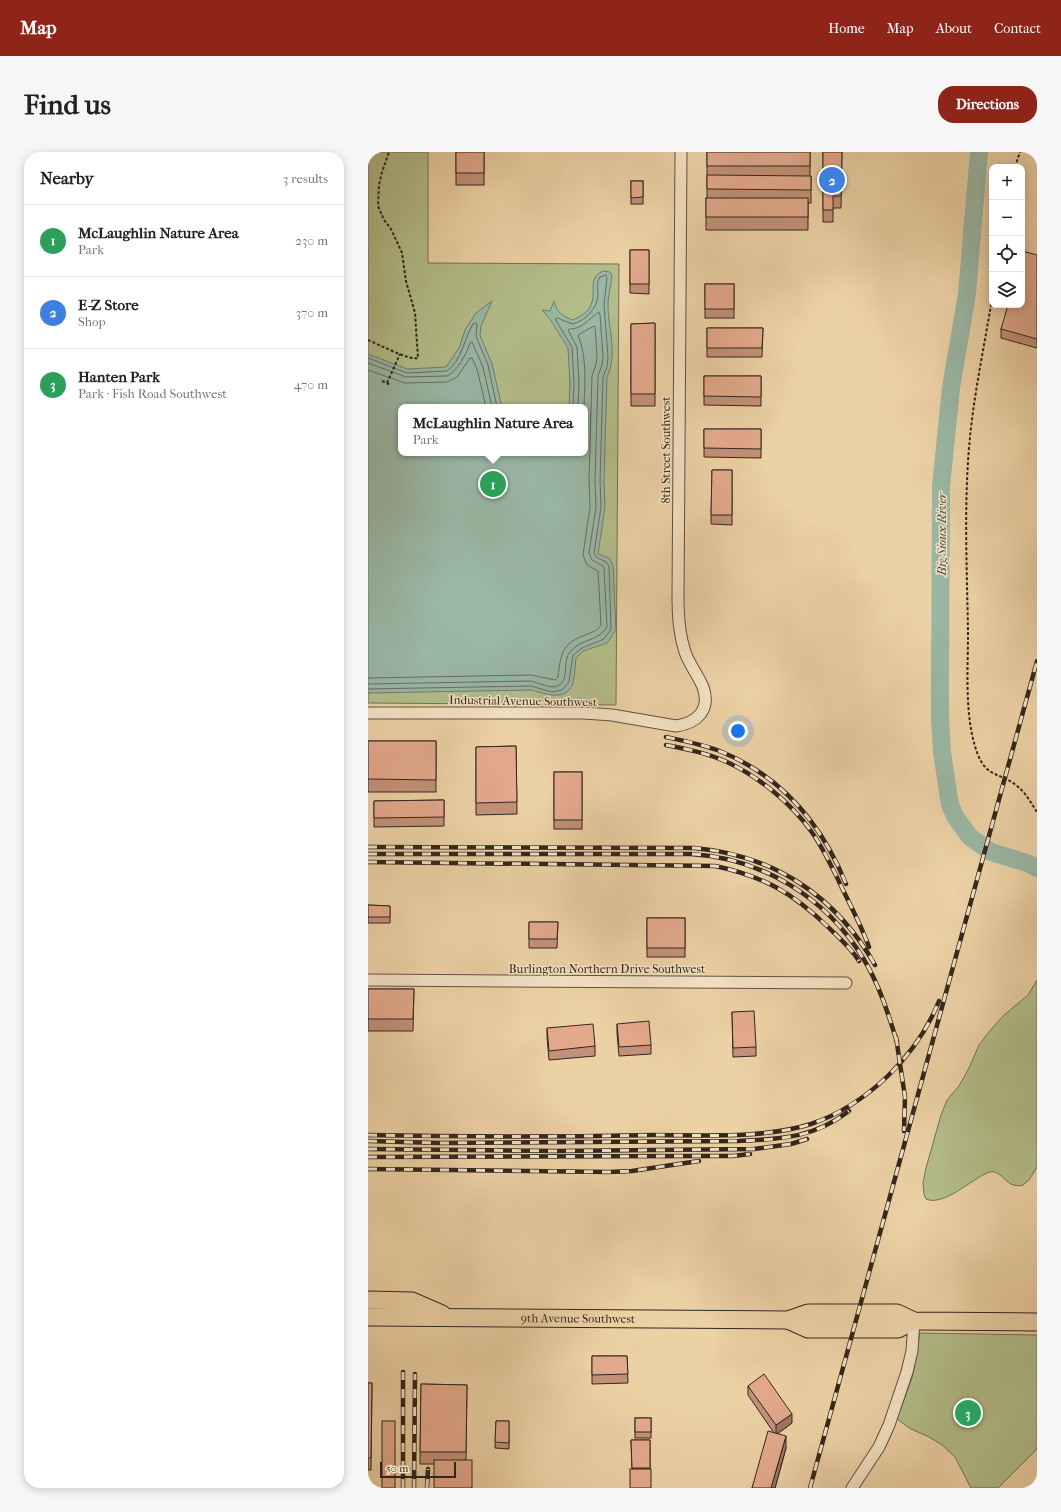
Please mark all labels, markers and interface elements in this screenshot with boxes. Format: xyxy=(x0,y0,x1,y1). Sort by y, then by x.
text: Map xyxy=(20,17,56,39)
text: Home xyxy=(828,20,865,37)
text: Map xyxy=(887,20,914,37)
text: About xyxy=(936,20,972,37)
text: Contact xyxy=(994,20,1041,37)
button: Directions xyxy=(938,86,1037,123)
text: Find us xyxy=(24,88,111,121)
map controls xyxy=(989,164,1025,308)
button: + xyxy=(989,164,1025,200)
pin: 2 xyxy=(819,165,845,195)
text: Nearby xyxy=(40,168,94,188)
text: 3 results xyxy=(283,171,328,186)
button: − xyxy=(989,200,1025,236)
text: McLaughlin Nature Area xyxy=(78,224,239,242)
text: 1 xyxy=(51,233,55,248)
text: 230 m xyxy=(295,233,328,248)
button: locate xyxy=(989,236,1025,272)
text: Park xyxy=(78,242,104,257)
button: layers xyxy=(989,272,1025,308)
text: E-Z Store xyxy=(78,296,139,314)
text: 2 xyxy=(50,305,56,320)
text: 370 m xyxy=(296,305,328,320)
text: Shop xyxy=(78,314,106,329)
text: Hanten Park xyxy=(78,368,160,386)
text: 3 xyxy=(50,377,56,392)
text: 470 m xyxy=(294,377,328,392)
text: Park · Fish Road Southwest xyxy=(78,386,227,401)
street label: 8th Street Southwest xyxy=(659,396,673,503)
popup xyxy=(398,404,588,456)
text: McLaughlin Nature Area xyxy=(413,414,573,432)
text: Park xyxy=(413,432,439,447)
pin: 1 xyxy=(480,469,506,499)
water label: Big Sioux River xyxy=(934,491,949,577)
street label: Industrial Avenue Southwest xyxy=(449,693,598,709)
your location xyxy=(728,721,748,741)
street label: Burlington Northern Drive Southwest xyxy=(509,962,706,976)
street label: 9th Avenue Southwest xyxy=(521,1311,636,1326)
pin: 3 xyxy=(955,1398,981,1428)
scale bar xyxy=(380,1460,456,1479)
text: 50 m xyxy=(386,1462,408,1475)

